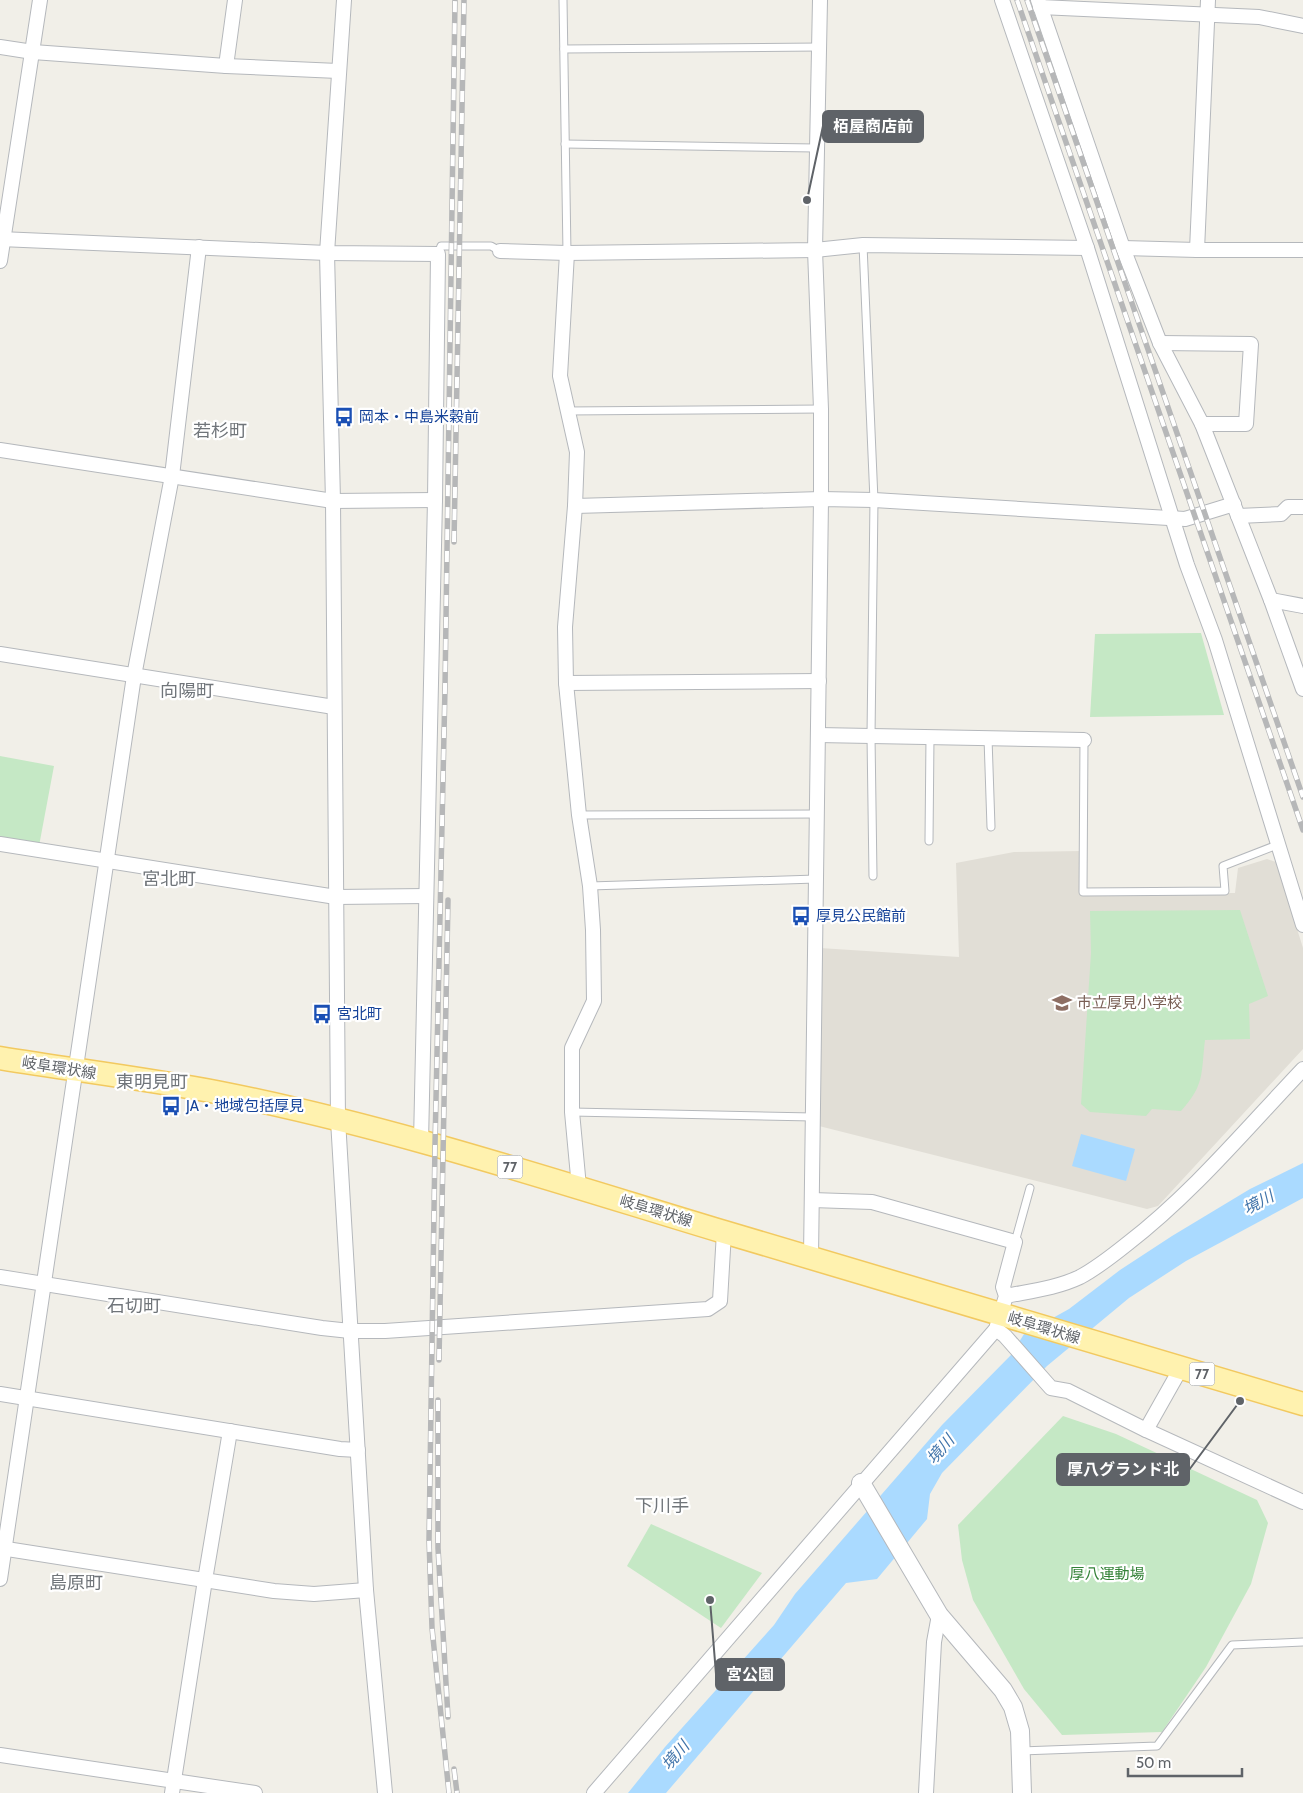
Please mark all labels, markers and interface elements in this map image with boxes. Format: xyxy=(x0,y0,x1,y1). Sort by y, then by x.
callout: 栢屋商店前 xyxy=(823,111,923,142)
text: 栢屋商店前 xyxy=(833,117,913,136)
bus stop icon: 岡本・中島米穀前 xyxy=(333,406,355,428)
place label: 岡本・中島米穀前 xyxy=(359,408,479,426)
district label: 若杉町 xyxy=(193,420,247,442)
district label: 向陽町 xyxy=(160,680,214,702)
district label: 宮北町 xyxy=(142,868,196,890)
bus stop icon: 厚見公民館前 xyxy=(790,905,812,927)
place label: 厚見公民館前 xyxy=(816,907,906,925)
school or university icon: 市立厚見小学校 xyxy=(1051,992,1073,1014)
place label: 市立厚見小学校 xyxy=(1077,994,1182,1012)
bus stop icon: 宮北町 xyxy=(311,1003,333,1025)
place label: 宮北町 xyxy=(337,1005,382,1023)
street label: 岐阜環状線 xyxy=(21,1053,97,1083)
district label: 東明見町 xyxy=(116,1071,188,1093)
bus stop icon: JA・地域包括厚見 xyxy=(160,1095,182,1117)
place label: JA・地域包括厚見 xyxy=(185,1097,304,1115)
road number: 77 xyxy=(498,1156,522,1178)
water label: 境川 xyxy=(1240,1186,1279,1218)
street label: 岐阜環状線 xyxy=(617,1191,695,1231)
district label: 石切町 xyxy=(107,1295,161,1317)
street label: 岐阜環状線 xyxy=(1005,1308,1083,1348)
road number: 77 xyxy=(1190,1362,1214,1386)
water label: 境川 xyxy=(923,1430,959,1468)
callout: 厚八グランド北 xyxy=(1057,1454,1189,1485)
text: 厚八グランド北 xyxy=(1067,1460,1179,1479)
district label: 下川手 xyxy=(635,1495,689,1517)
park label: 厚八運動場 xyxy=(1069,1565,1145,1583)
district label: 島原町 xyxy=(49,1572,103,1594)
callout: 宮公園 xyxy=(716,1659,784,1690)
text: 宮公園 xyxy=(726,1665,774,1684)
water label: 境川 xyxy=(658,1736,694,1774)
scale bar xyxy=(1128,1746,1242,1778)
text: 50 m xyxy=(1136,1754,1171,1772)

